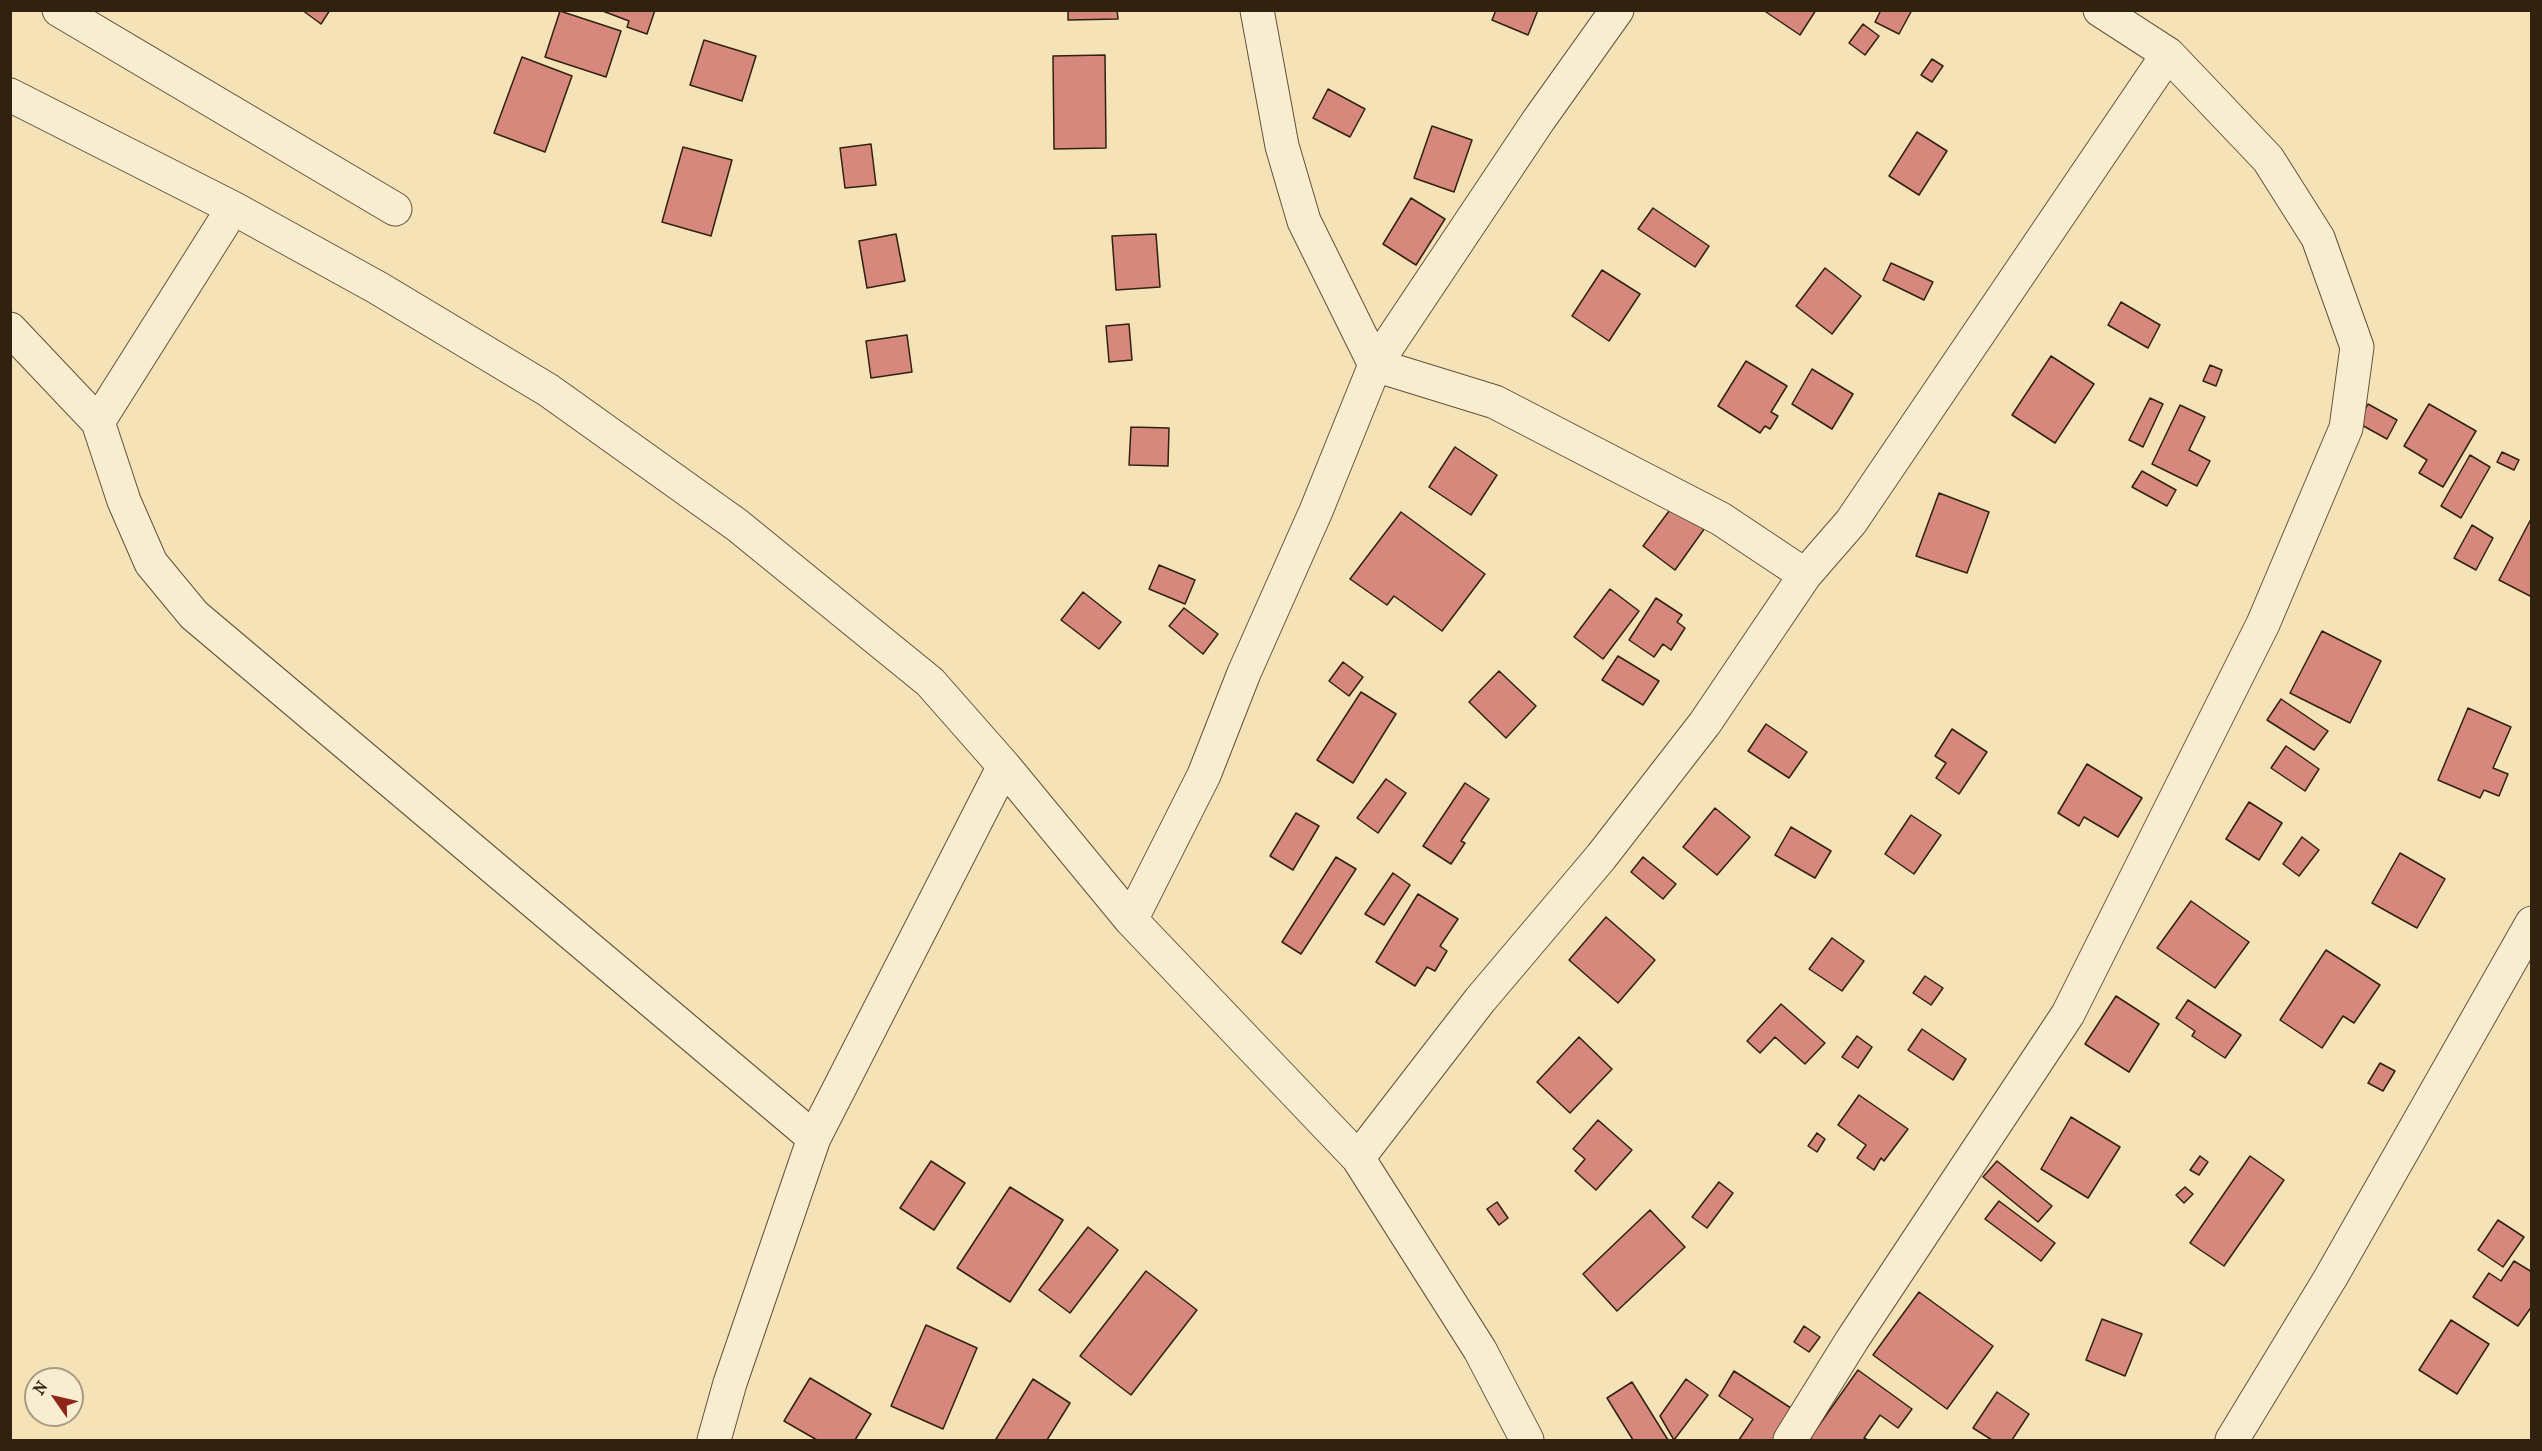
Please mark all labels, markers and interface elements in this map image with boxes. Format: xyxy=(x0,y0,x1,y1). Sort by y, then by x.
north arrow xyxy=(24,1367,84,1427)
text: N xyxy=(29,1377,52,1398)

